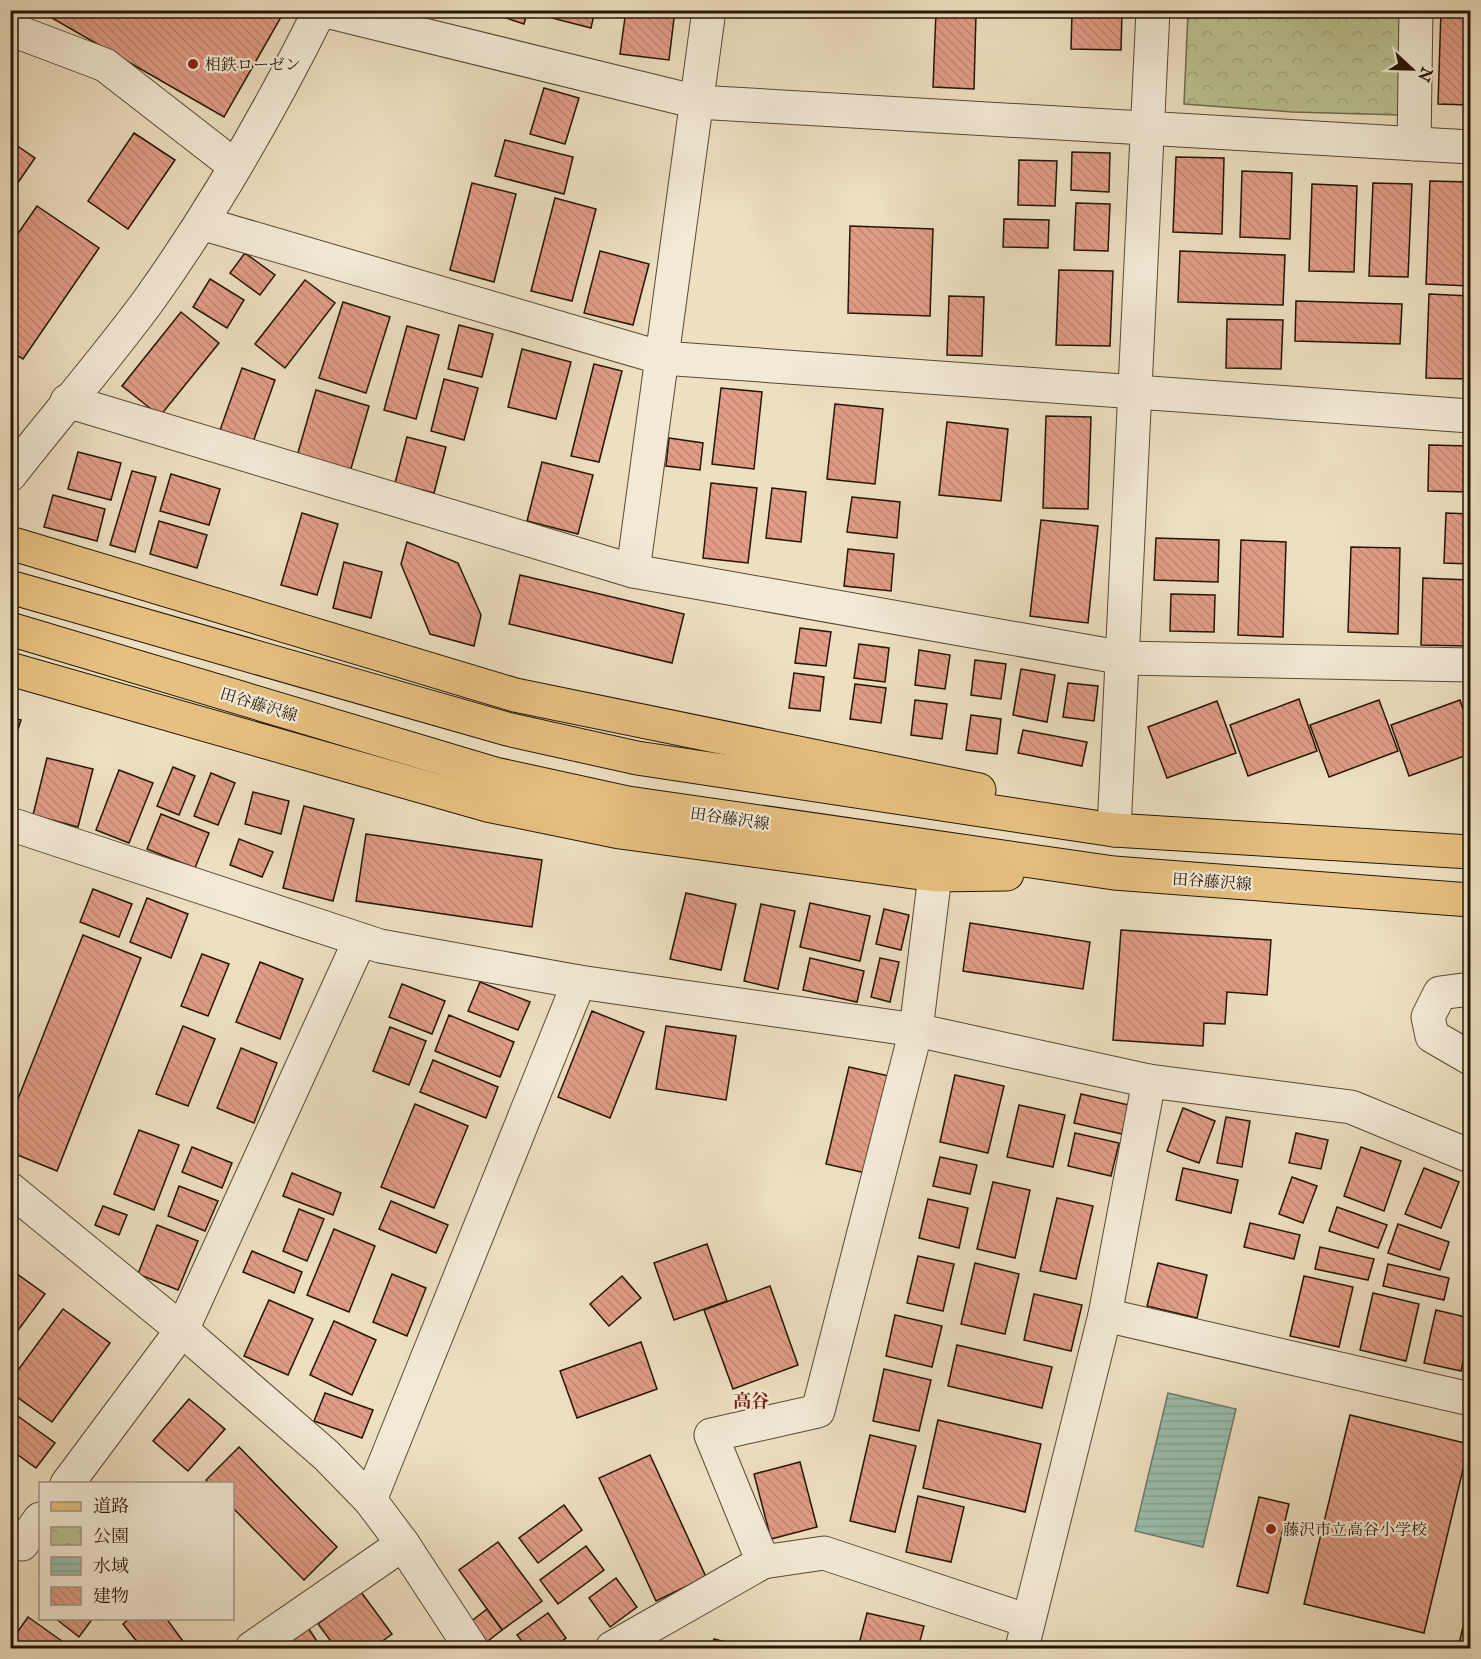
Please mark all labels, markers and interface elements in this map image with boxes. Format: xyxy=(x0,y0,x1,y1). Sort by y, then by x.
north arrow xyxy=(1382,39,1442,99)
place label: 相鉄ローゼン xyxy=(205,56,301,76)
marker: 相鉄ローゼン xyxy=(186,57,200,71)
text: N xyxy=(1412,63,1436,84)
street label: 田谷藤沢線 xyxy=(217,685,300,727)
street label: 田谷藤沢線 xyxy=(689,805,771,835)
street label: 田谷藤沢線 xyxy=(1171,870,1252,896)
district label: 高谷 xyxy=(733,1391,769,1414)
legend xyxy=(39,1482,234,1620)
text: 道路 xyxy=(93,1496,129,1519)
place label: 藤沢市立高谷小学校 xyxy=(1283,1521,1427,1541)
marker: 藤沢市立高谷小学校 xyxy=(1264,1522,1278,1536)
text: 公園 xyxy=(93,1526,129,1549)
text: 水域 xyxy=(93,1556,129,1579)
text: 建物 xyxy=(93,1586,129,1609)

